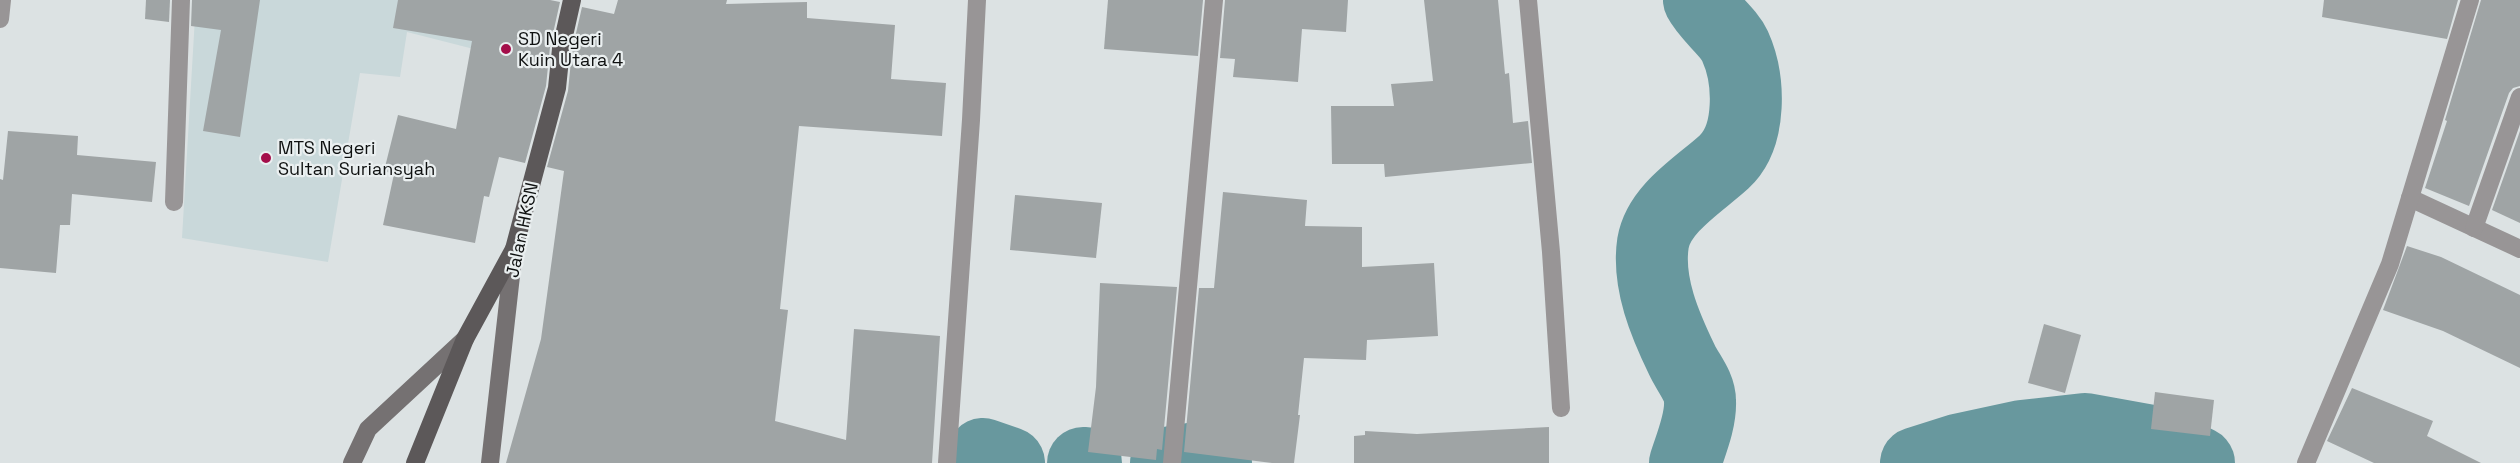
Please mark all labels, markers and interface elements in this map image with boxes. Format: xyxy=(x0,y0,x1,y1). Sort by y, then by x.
place label: SD Negeri Kuin Utara 4 xyxy=(518,27,623,71)
marker: SD Negeri Kuin Utara 4 xyxy=(499,42,513,56)
place label: MTS Negeri Sultan Suriansyah xyxy=(278,136,435,180)
marker: MTS Negeri Sultan Suriansyah xyxy=(259,151,273,165)
street label: Jalan HKSN xyxy=(500,180,543,280)

